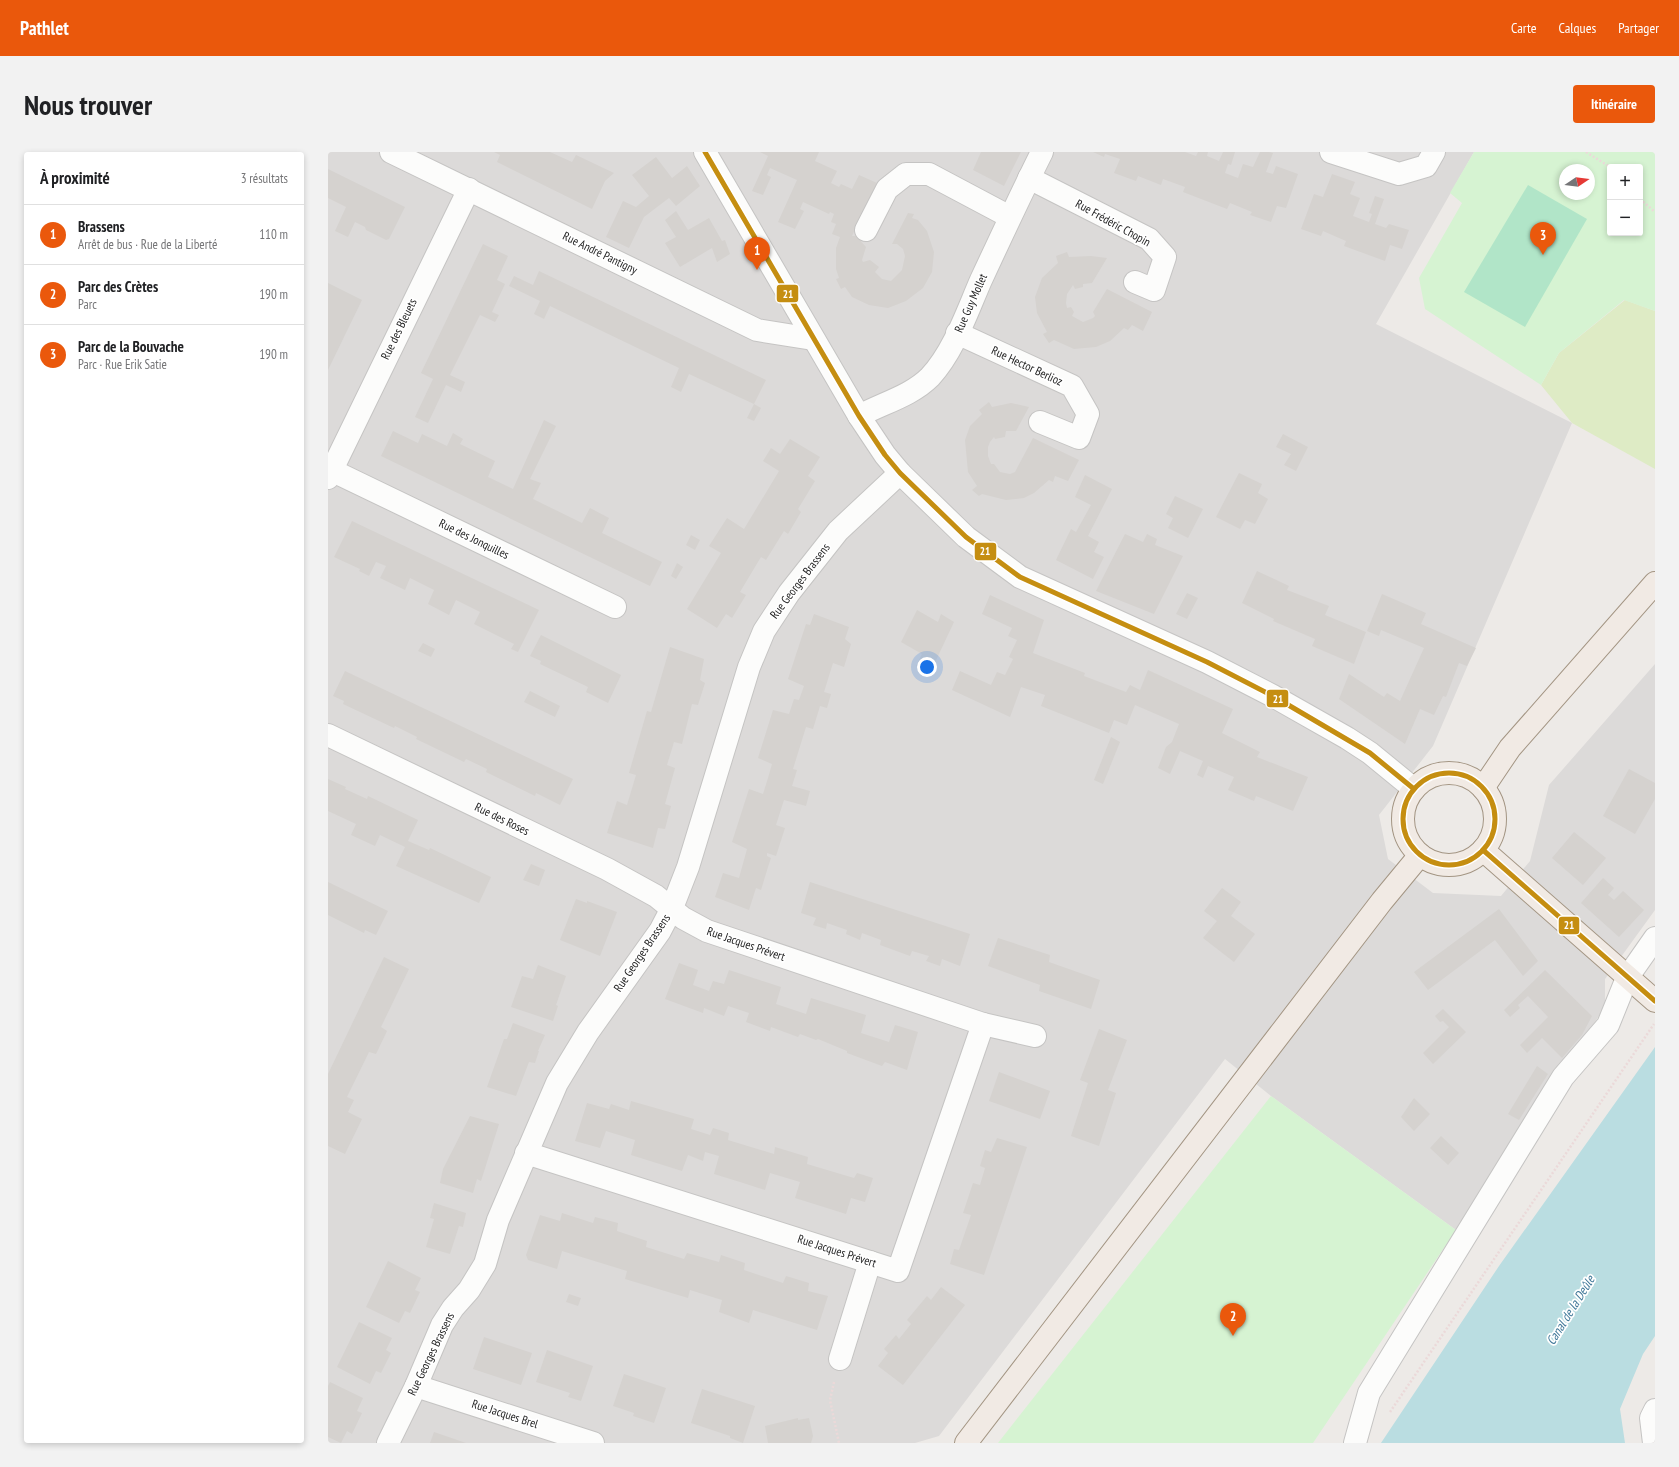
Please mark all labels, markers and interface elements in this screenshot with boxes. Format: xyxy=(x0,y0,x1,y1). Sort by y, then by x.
text: Pathlet xyxy=(20,16,69,40)
text: Carte xyxy=(1511,19,1536,37)
text: Calques xyxy=(1558,19,1596,37)
text: Partager xyxy=(1618,19,1659,37)
button: Itinéraire xyxy=(1573,85,1655,123)
text: Nous trouver xyxy=(24,86,152,123)
north arrow xyxy=(1559,164,1595,200)
map controls xyxy=(1607,164,1643,236)
button: + xyxy=(1607,164,1643,200)
text: À proximité xyxy=(40,167,110,189)
text: 3 résultats xyxy=(241,170,288,187)
street label: Rue Frédéric Chopin xyxy=(1073,196,1153,249)
button: − xyxy=(1607,200,1643,236)
text: Brassens xyxy=(78,217,125,236)
pin: 3 xyxy=(1530,222,1556,255)
text: 1 xyxy=(50,226,56,243)
text: 110 m xyxy=(259,226,288,243)
street label: Rue André Pantigny xyxy=(560,228,640,277)
text: Arrêt de bus · Rue de la Liberté xyxy=(78,236,217,253)
pin: 1 xyxy=(744,237,770,270)
street label: Rue Guy Mollet xyxy=(951,270,990,335)
text: Parc des Crètes xyxy=(78,277,158,296)
line badge: 21 xyxy=(776,284,799,303)
text: 2 xyxy=(50,286,56,303)
text: 190 m xyxy=(259,286,288,303)
text: 21 xyxy=(783,287,793,301)
text: Parc xyxy=(78,296,97,313)
street label: Rue des Bleuets xyxy=(377,296,420,362)
text: Parc de la Bouvache xyxy=(78,337,184,356)
street label: Rue Hector Berlioz xyxy=(989,342,1065,389)
text: 3 xyxy=(50,346,56,363)
text: 190 m xyxy=(259,346,288,363)
text: Parc · Rue Erik Satie xyxy=(78,356,167,373)
street label: Rue des Jonquilles xyxy=(437,515,512,562)
street label: Rue Georges Brassens xyxy=(766,540,833,621)
line badge: 21 xyxy=(974,542,997,561)
text: 21 xyxy=(980,544,990,558)
your location xyxy=(917,657,937,677)
line badge: 21 xyxy=(1266,689,1289,708)
text: 21 xyxy=(1273,692,1283,706)
street label: Rue des Roses xyxy=(473,799,532,838)
street label: Rue Georges Brassens xyxy=(610,911,673,994)
line badge: 21 xyxy=(1558,916,1580,935)
text: 21 xyxy=(1564,918,1574,932)
street label: Rue Jacques Prévert xyxy=(705,923,788,964)
street label: Rue Jacques Prévert xyxy=(796,1231,879,1271)
water label: Canal de la Deûle xyxy=(1542,1271,1599,1348)
pin: 2 xyxy=(1220,1303,1246,1336)
street label: Rue Georges Brassens xyxy=(404,1310,457,1398)
street label: Rue Jacques Brel xyxy=(470,1396,540,1431)

